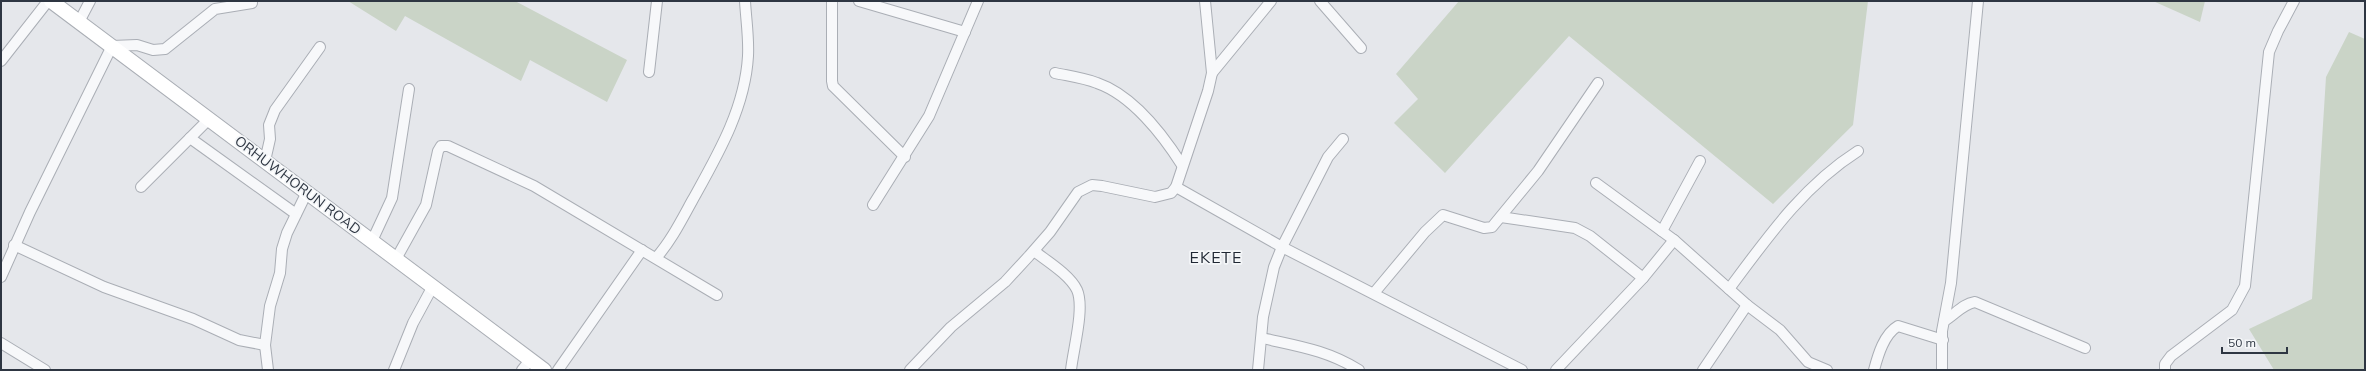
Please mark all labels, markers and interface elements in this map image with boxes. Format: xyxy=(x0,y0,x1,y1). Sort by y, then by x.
street label: ORHUWHORUN ROAD xyxy=(231,132,365,238)
district label: EKETE xyxy=(1190,247,1242,267)
scale bar xyxy=(2222,329,2287,355)
text: 50 m xyxy=(2228,335,2256,350)

